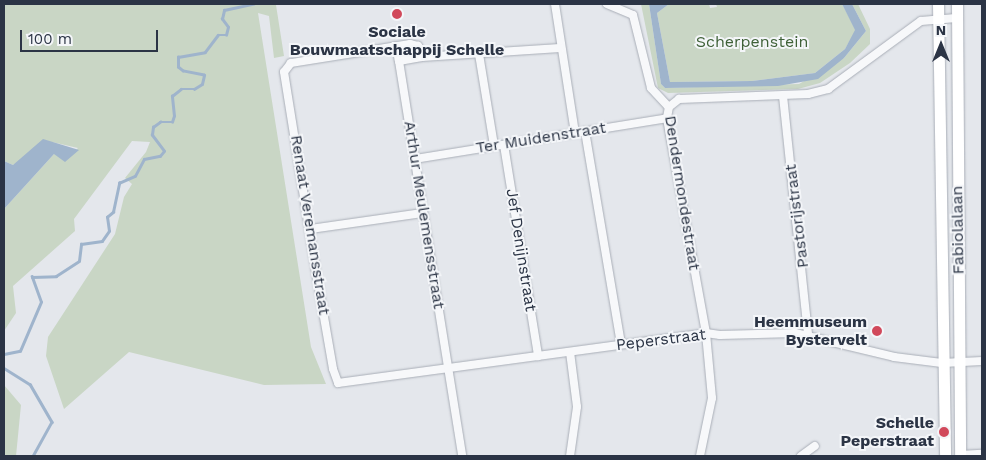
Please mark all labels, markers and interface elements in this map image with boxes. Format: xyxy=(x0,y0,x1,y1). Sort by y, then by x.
marker: Sociale Bouwmaatschappij Schelle xyxy=(391,8,403,20)
scale bar xyxy=(22,20,160,52)
north arrow xyxy=(916,20,966,70)
place label: Sociale Bouwmaatschappij Schelle xyxy=(290,22,504,60)
text: N xyxy=(936,22,946,38)
text: 100 m xyxy=(28,30,72,48)
park label: Scherpenstein xyxy=(696,32,808,52)
street label: Dendermondestraat xyxy=(660,114,704,272)
street label: Ter Muidenstraat xyxy=(474,118,608,158)
street label: Arthur Meulemensstraat xyxy=(400,119,448,311)
street label: Renaat Veremansstraat xyxy=(286,133,334,317)
street label: Pastorijstraat xyxy=(781,163,813,269)
street label: Fabiolalaan xyxy=(948,185,968,275)
street label: Jef Denijnstraat xyxy=(502,187,540,313)
place label: Heemmuseum Bystervelt xyxy=(754,312,867,350)
street label: Peperstraat xyxy=(615,325,707,355)
marker: Heemmuseum Bystervelt xyxy=(871,325,883,337)
place label: Schelle Peperstraat xyxy=(840,413,934,451)
marker: Schelle Peperstraat xyxy=(938,426,950,438)

